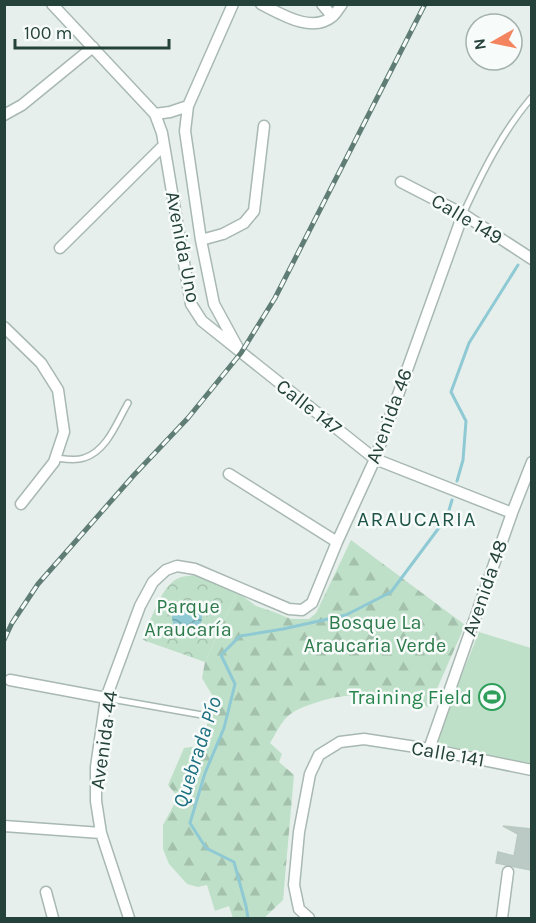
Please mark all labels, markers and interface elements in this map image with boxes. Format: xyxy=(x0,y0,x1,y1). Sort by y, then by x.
scale bar xyxy=(15,12,170,50)
north arrow xyxy=(464,12,524,72)
text: 100 m xyxy=(24,22,72,44)
text: N xyxy=(469,37,490,51)
street label: Avenida Uno xyxy=(161,189,205,305)
street label: Calle 149 xyxy=(427,189,507,249)
street label: Avenida 46 xyxy=(361,365,417,467)
street label: Calle 147 xyxy=(272,374,347,440)
district label: ARAUCARIA xyxy=(357,507,477,531)
street label: Avenida 48 xyxy=(458,537,512,639)
park label: Parque Araucaría xyxy=(144,595,232,641)
park label: Bosque La Araucaria Verde xyxy=(304,611,446,657)
sports icon: Training Field xyxy=(477,682,507,712)
place label: Training Field xyxy=(349,686,472,709)
street label: Avenida 44 xyxy=(86,689,122,791)
water label: Quebrada Pío xyxy=(168,693,226,810)
street label: Calle 141 xyxy=(410,736,486,772)

